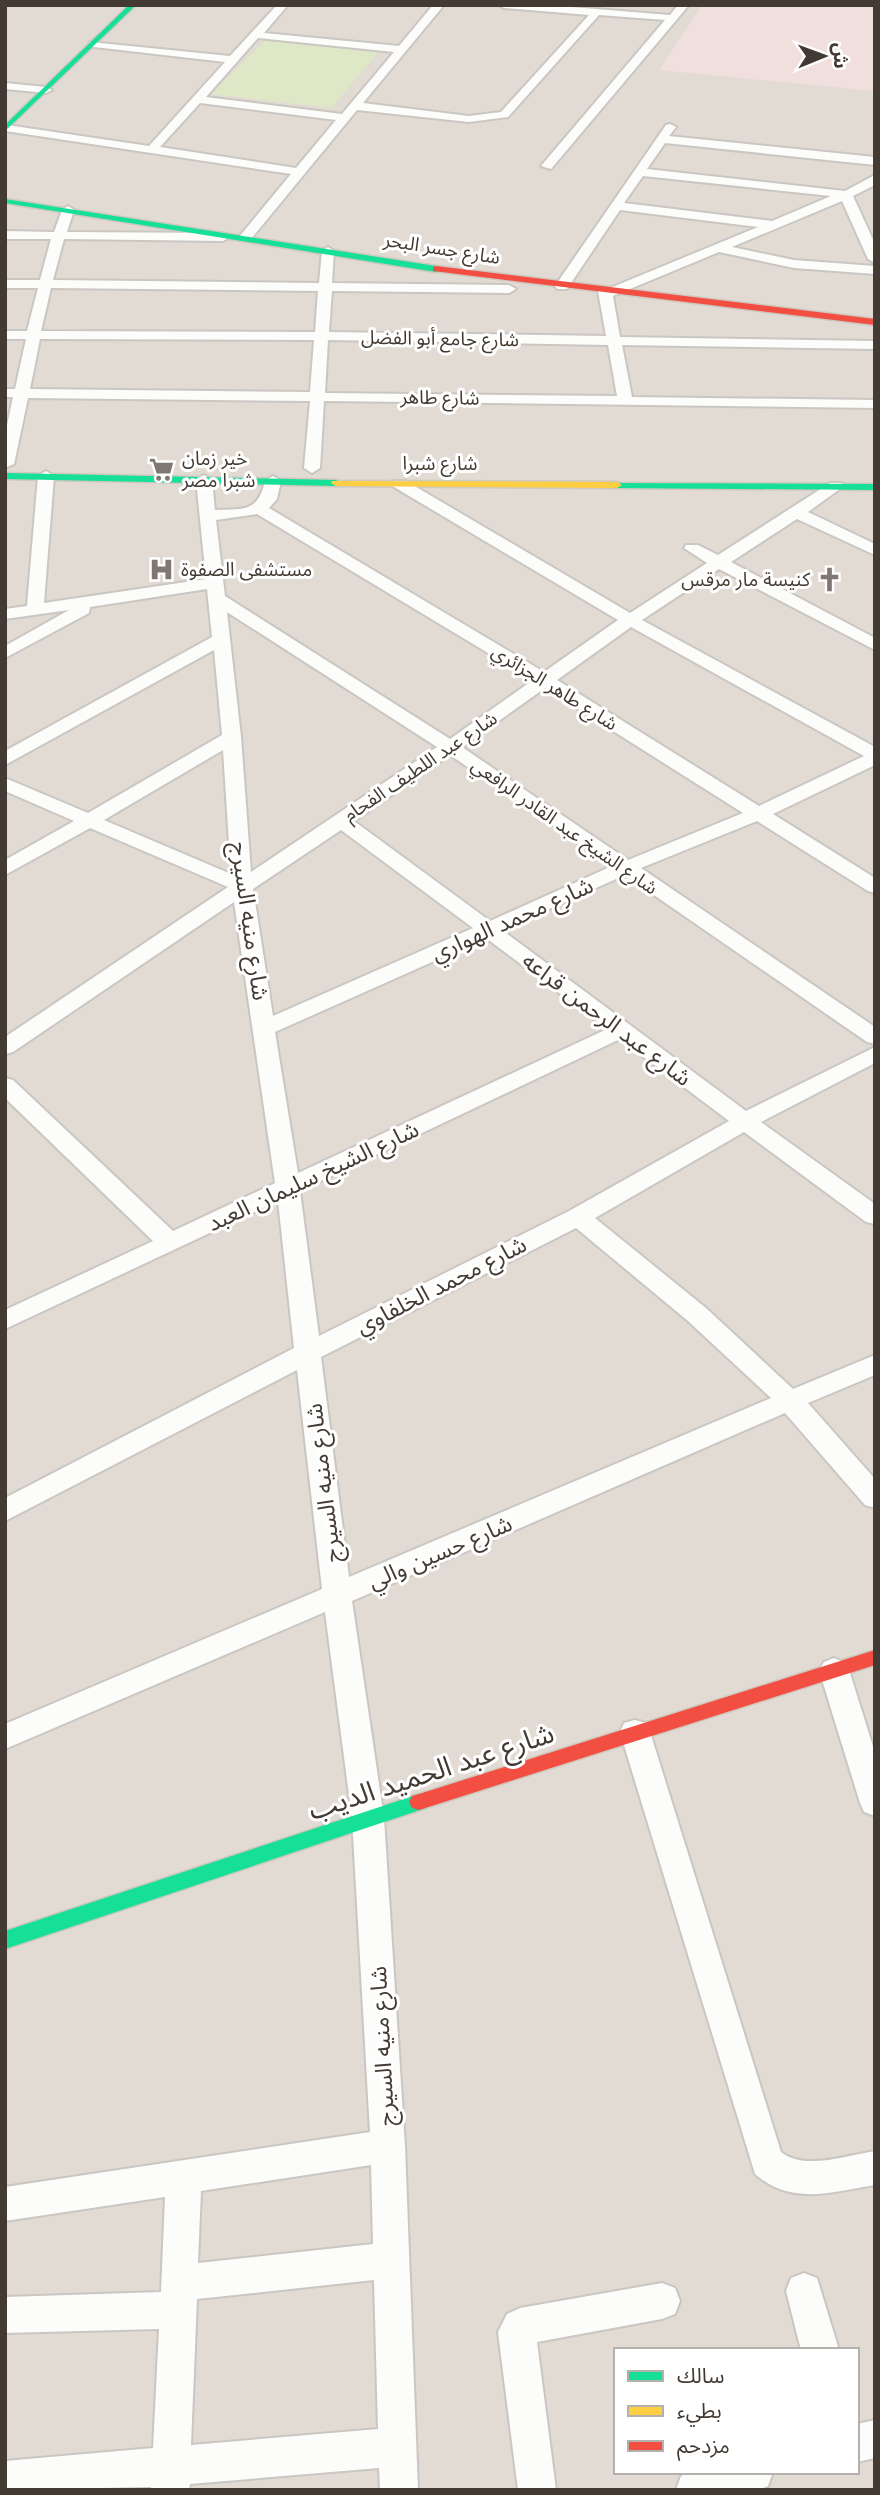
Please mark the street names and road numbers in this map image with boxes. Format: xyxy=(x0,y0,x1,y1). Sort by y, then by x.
street label: شارع جسر البحر xyxy=(381,226,502,271)
street label: شارع جامع أبو الفضل xyxy=(361,324,519,354)
street label: شارع طاهر xyxy=(399,383,480,412)
street label: شارع شبرا xyxy=(403,450,477,477)
street label: شارع طاهر الجزائري xyxy=(486,638,623,738)
street label: شارع عبد اللطيف الفحام xyxy=(338,705,503,829)
street label: شارع الشيخ عبد القادر الرافعي xyxy=(465,752,663,902)
street label: شارع منيه السيرج xyxy=(222,839,278,1003)
street label: شارع محمد الهواري xyxy=(425,868,599,970)
street label: شارع عبد الرحمن قراعه xyxy=(515,944,699,1094)
street label: شارع الشيخ سليمان العبد xyxy=(202,1112,424,1240)
street label: شارع محمد الخلفاوي xyxy=(350,1227,533,1343)
street label: شارع منيه السيرج xyxy=(296,1402,350,1564)
street label: شارع حسين والي xyxy=(363,1506,518,1598)
street label: شارع عبد الحميد الديب xyxy=(303,1712,559,1831)
street label: شارع منيه السيرج xyxy=(361,1965,403,2127)

